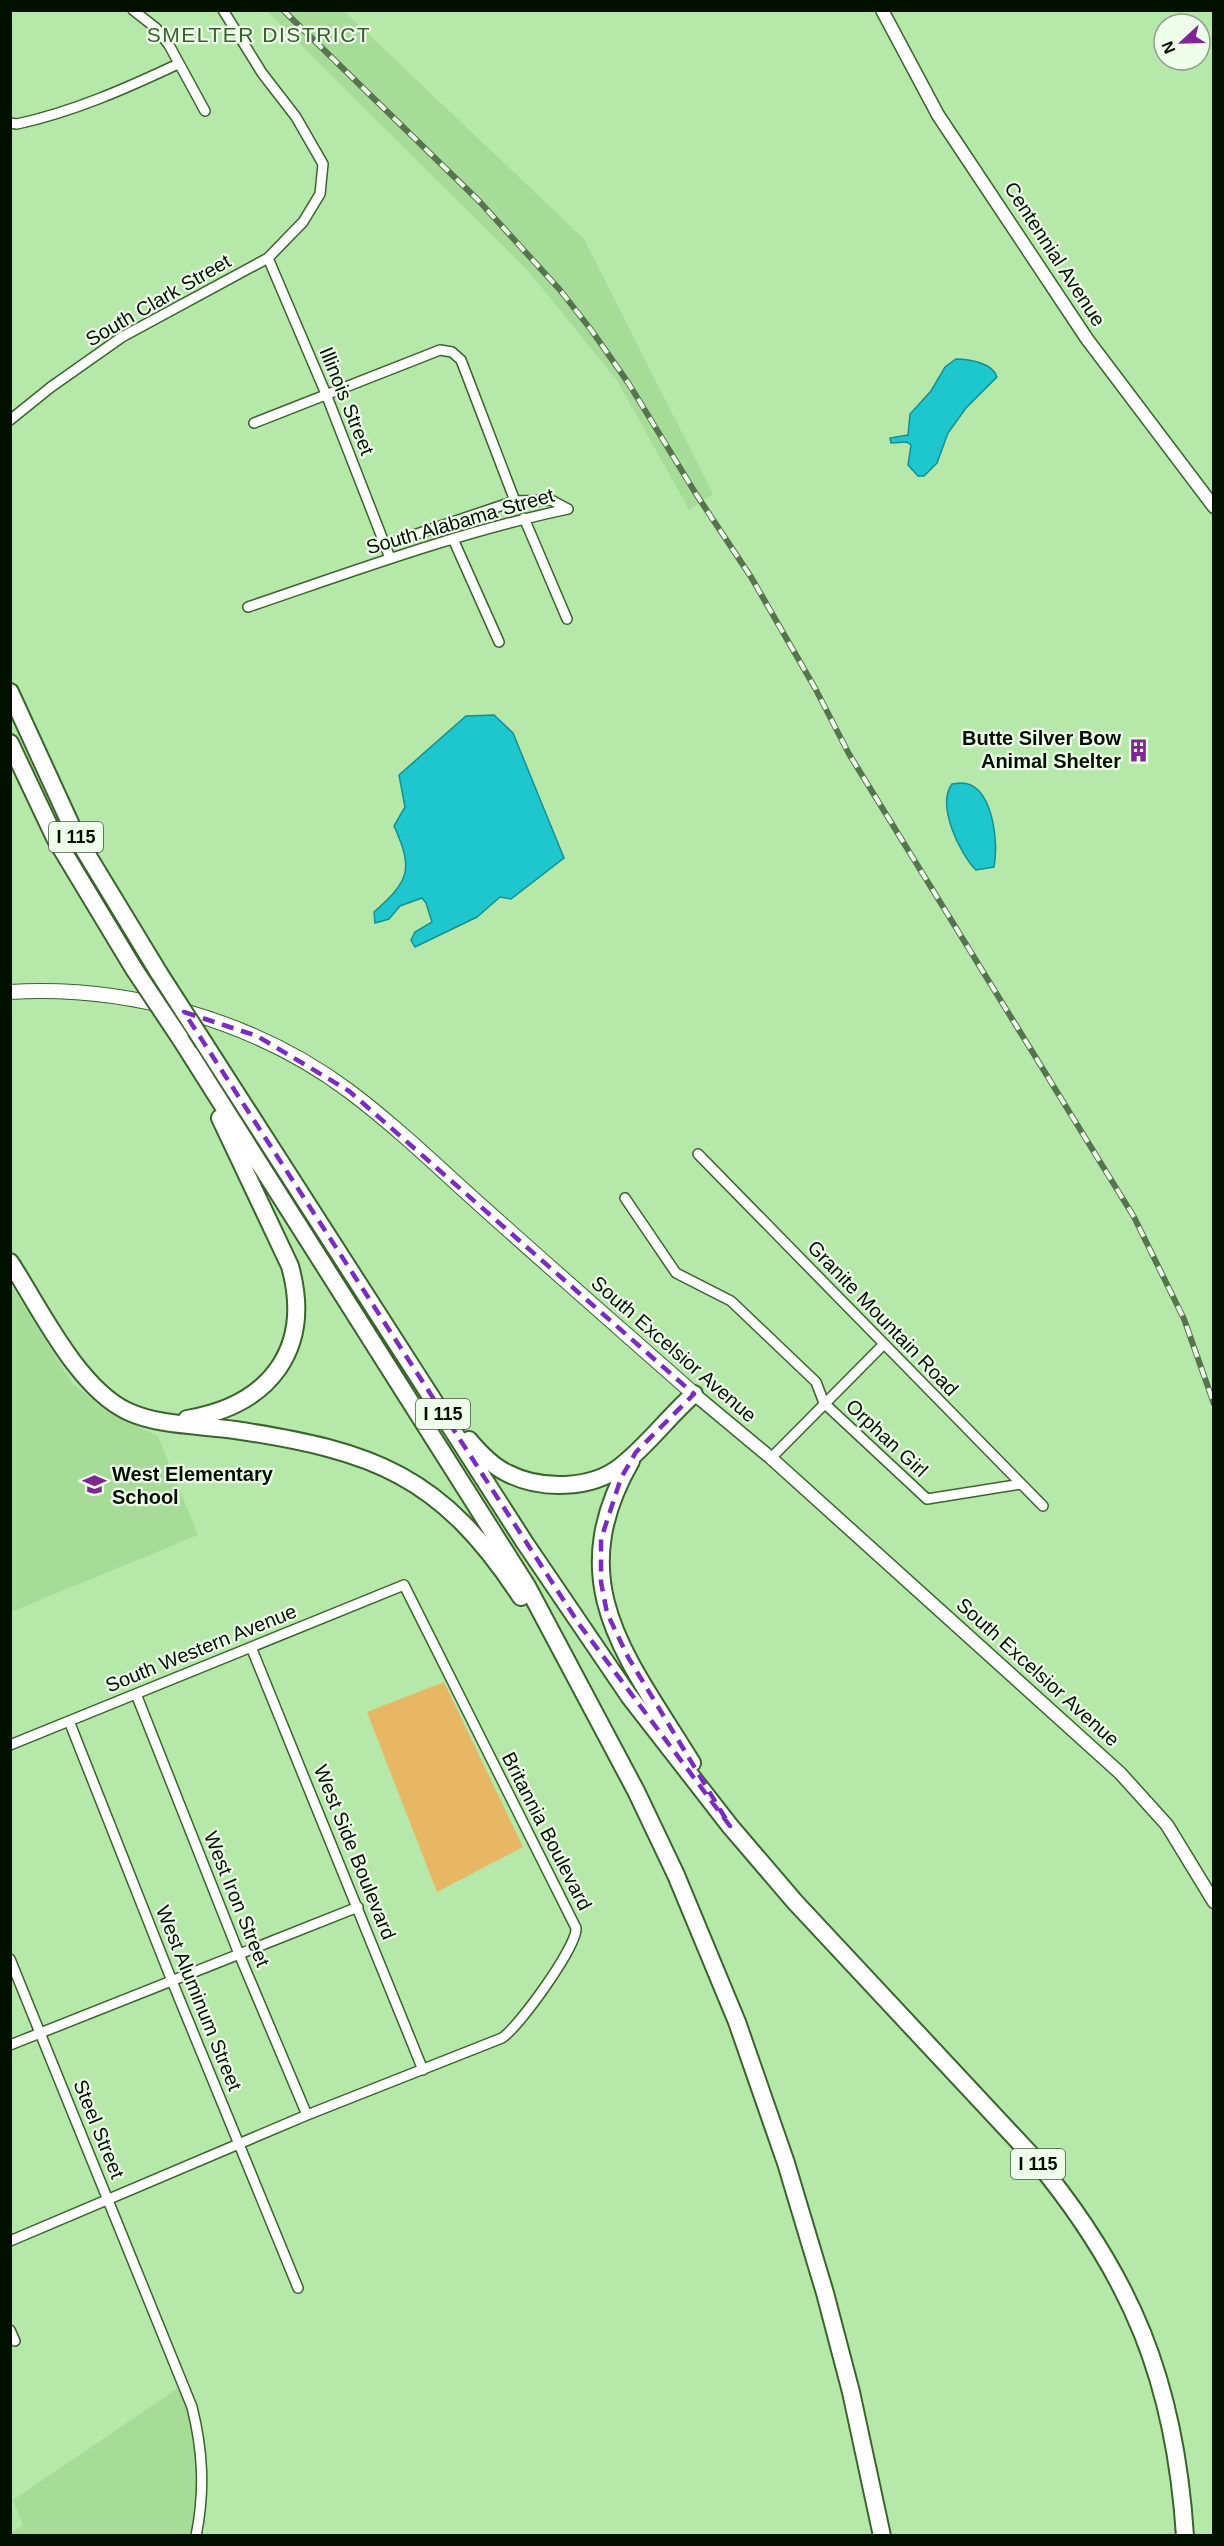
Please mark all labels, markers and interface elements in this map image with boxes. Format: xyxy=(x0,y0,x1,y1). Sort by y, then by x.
north arrow xyxy=(1152,12,1212,72)
district label: SMELTER DISTRICT xyxy=(147,23,371,46)
text: N xyxy=(1159,39,1179,56)
street label: Centennial Avenue xyxy=(1000,178,1110,330)
street label: South Clark Street xyxy=(82,249,235,350)
street label: Illinois Street xyxy=(315,344,379,459)
street label: South Alabama Street xyxy=(363,483,557,558)
place label: Butte Silver Bow Animal Shelter xyxy=(962,727,1121,772)
building icon: Butte Silver Bow Animal Shelter xyxy=(1126,737,1152,763)
road number: I 115 xyxy=(49,822,103,852)
street label: Granite Mountain Road xyxy=(803,1236,963,1400)
street label: South Excelsior Avenue xyxy=(587,1272,761,1426)
street label: Orphan Girl xyxy=(842,1395,932,1481)
road number: I 115 xyxy=(416,1399,470,1429)
place label: West Elementary School xyxy=(112,1463,274,1508)
school or university icon: West Elementary School xyxy=(81,1472,107,1498)
street label: South Excelsior Avenue xyxy=(952,1593,1124,1751)
street label: South Western Avenue xyxy=(102,1600,300,1696)
street label: Britannia Boulevard xyxy=(498,1748,596,1914)
street label: West Side Boulevard xyxy=(310,1761,400,1943)
street label: West Iron Street xyxy=(200,1828,274,1970)
street label: West Aluminum Street xyxy=(152,1902,246,2094)
street label: Steel Street xyxy=(69,2076,129,2182)
road number: I 115 xyxy=(1011,2149,1065,2179)

